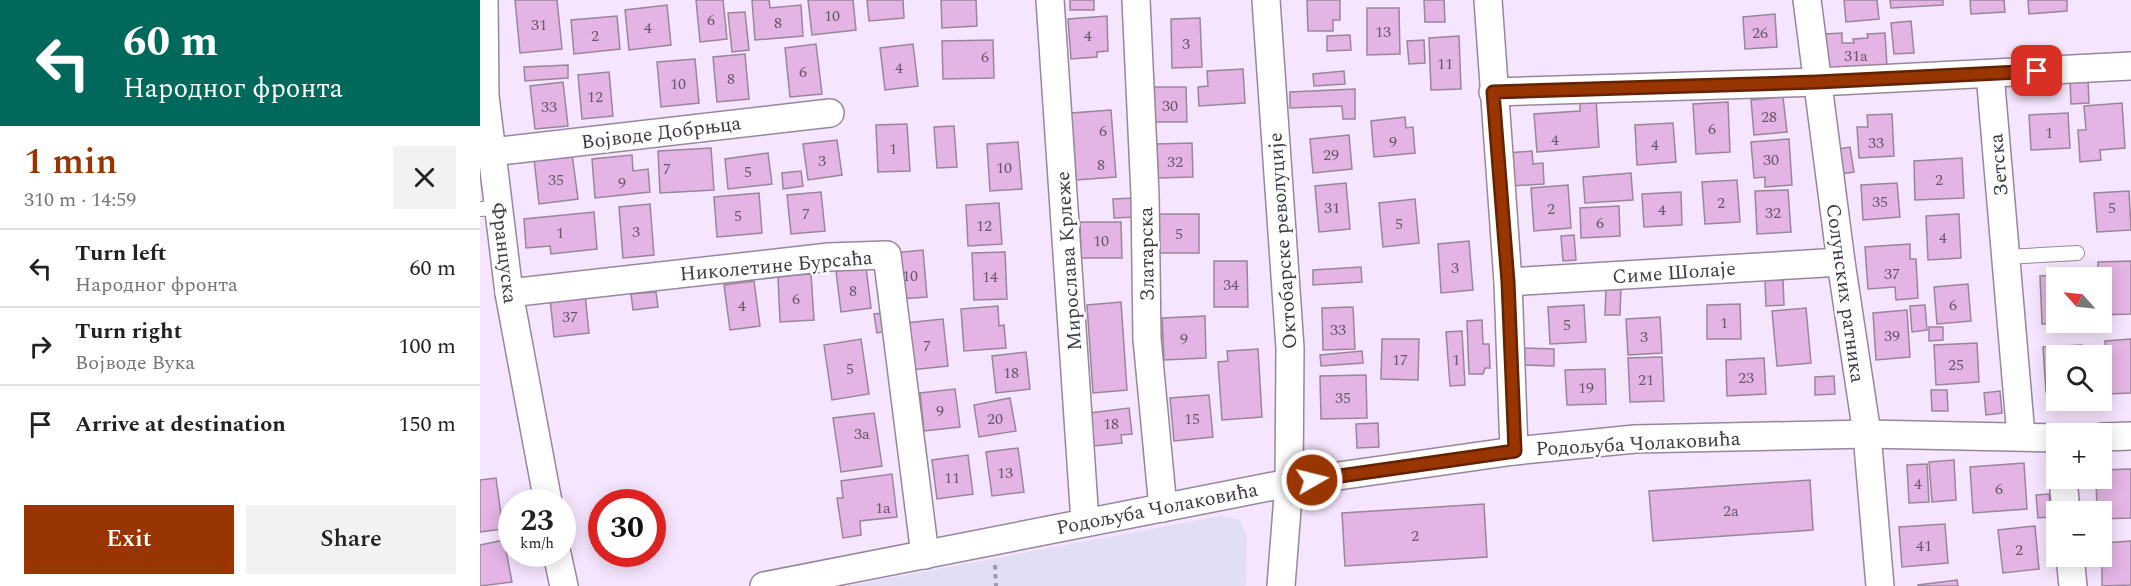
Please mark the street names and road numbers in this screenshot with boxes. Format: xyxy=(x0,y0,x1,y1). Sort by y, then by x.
street label: Војводе Добрњца xyxy=(579,108,743,158)
street label: Октобарске револуције xyxy=(1260,132,1306,350)
street label: Зетска xyxy=(1981,132,2017,198)
street label: Мирослава Крлеже xyxy=(1048,170,1090,352)
street label: Француска xyxy=(483,201,525,305)
street label: Солунских ратника xyxy=(1818,202,1872,385)
street label: Златарска xyxy=(1131,206,1163,302)
street label: Николетине Бурсаћа xyxy=(678,243,874,289)
street label: Симе Шолаје xyxy=(1611,254,1737,292)
street label: Родољуба Чолаковића xyxy=(1535,424,1741,464)
street label: Родољуба Чолаковића xyxy=(1054,475,1261,543)

